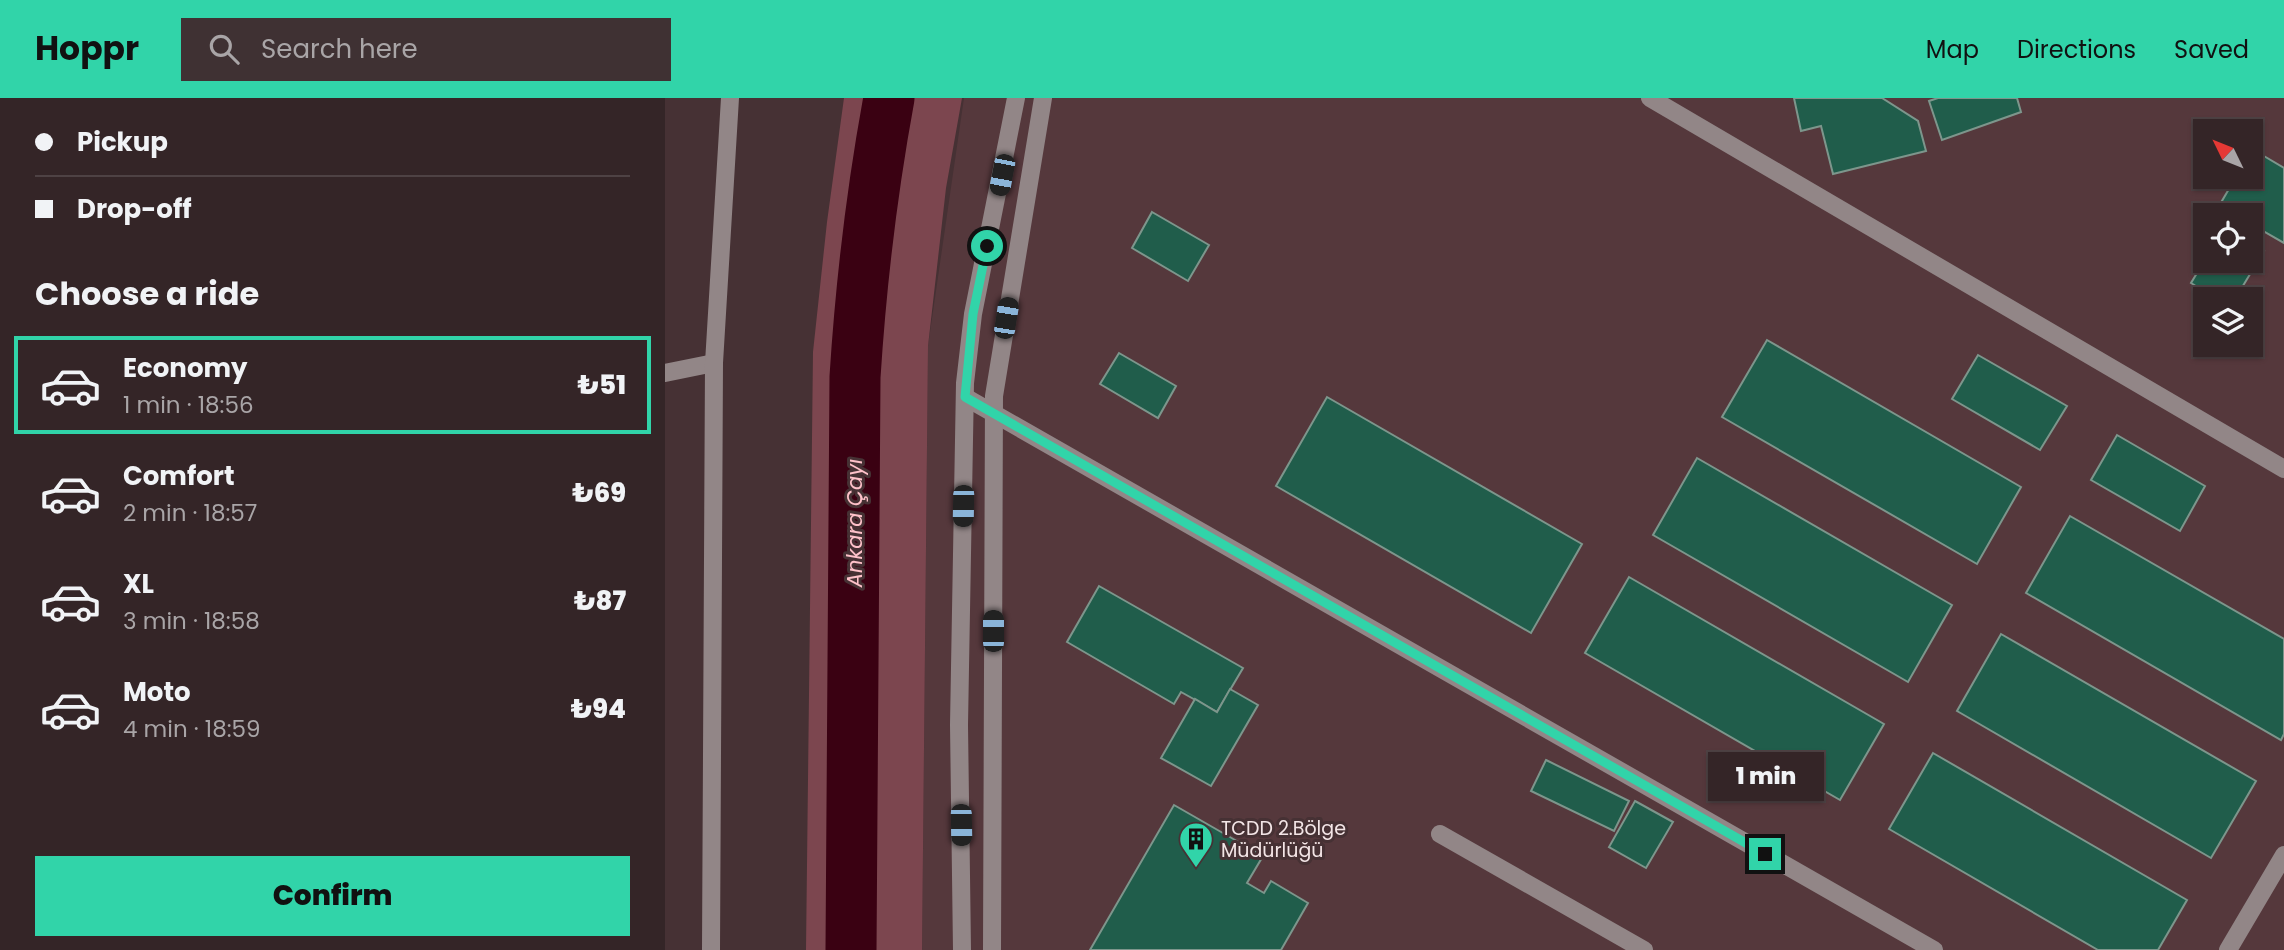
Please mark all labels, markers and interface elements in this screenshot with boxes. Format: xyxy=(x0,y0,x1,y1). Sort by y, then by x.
search box xyxy=(181,18,671,81)
text: Hoppr xyxy=(35,25,139,72)
icon: search xyxy=(205,30,243,68)
text: Search here xyxy=(261,31,418,67)
text: Map xyxy=(1926,33,1979,66)
text: Directions xyxy=(2017,33,2136,66)
text: Saved xyxy=(2174,33,2249,66)
north arrow xyxy=(2193,119,2263,189)
map controls xyxy=(2193,119,2263,357)
text: Pickup xyxy=(77,124,168,160)
car xyxy=(988,152,1017,198)
text: Drop-off xyxy=(77,191,192,227)
button: locate xyxy=(2193,203,2263,273)
route start xyxy=(971,230,1003,262)
text: Choose a ride xyxy=(35,271,259,316)
button: layers xyxy=(2193,287,2263,357)
car xyxy=(993,296,1020,340)
text: Economy xyxy=(123,350,247,386)
icon: car xyxy=(39,354,102,417)
text: ₺51 xyxy=(577,367,626,403)
text: 1 min · 18:56 xyxy=(123,389,254,421)
text: Comfort xyxy=(123,458,235,494)
water label: Ankara Çayı xyxy=(840,459,869,588)
icon: car xyxy=(39,462,102,525)
text: ₺69 xyxy=(572,475,626,511)
car xyxy=(953,485,974,527)
text: 2 min · 18:57 xyxy=(123,497,257,529)
text: XL xyxy=(123,566,154,602)
icon: car xyxy=(39,570,102,633)
text: ₺87 xyxy=(574,583,626,619)
text: 3 min · 18:58 xyxy=(123,605,260,637)
car xyxy=(983,610,1004,652)
text: Moto xyxy=(123,674,191,710)
icon: car xyxy=(39,678,102,741)
text: ₺94 xyxy=(571,691,626,727)
text: 4 min · 18:59 xyxy=(123,713,261,745)
callout: 1 min xyxy=(1707,752,1823,802)
text: 1 min xyxy=(1736,760,1796,792)
car xyxy=(951,804,972,846)
place label: TCDD 2.Bölge Müdürlüğü xyxy=(1221,815,1346,864)
building icon: TCDD 2.Bölge Müdürlüğü xyxy=(1177,820,1215,869)
route end xyxy=(1749,838,1781,870)
button: Confirm xyxy=(35,856,630,936)

